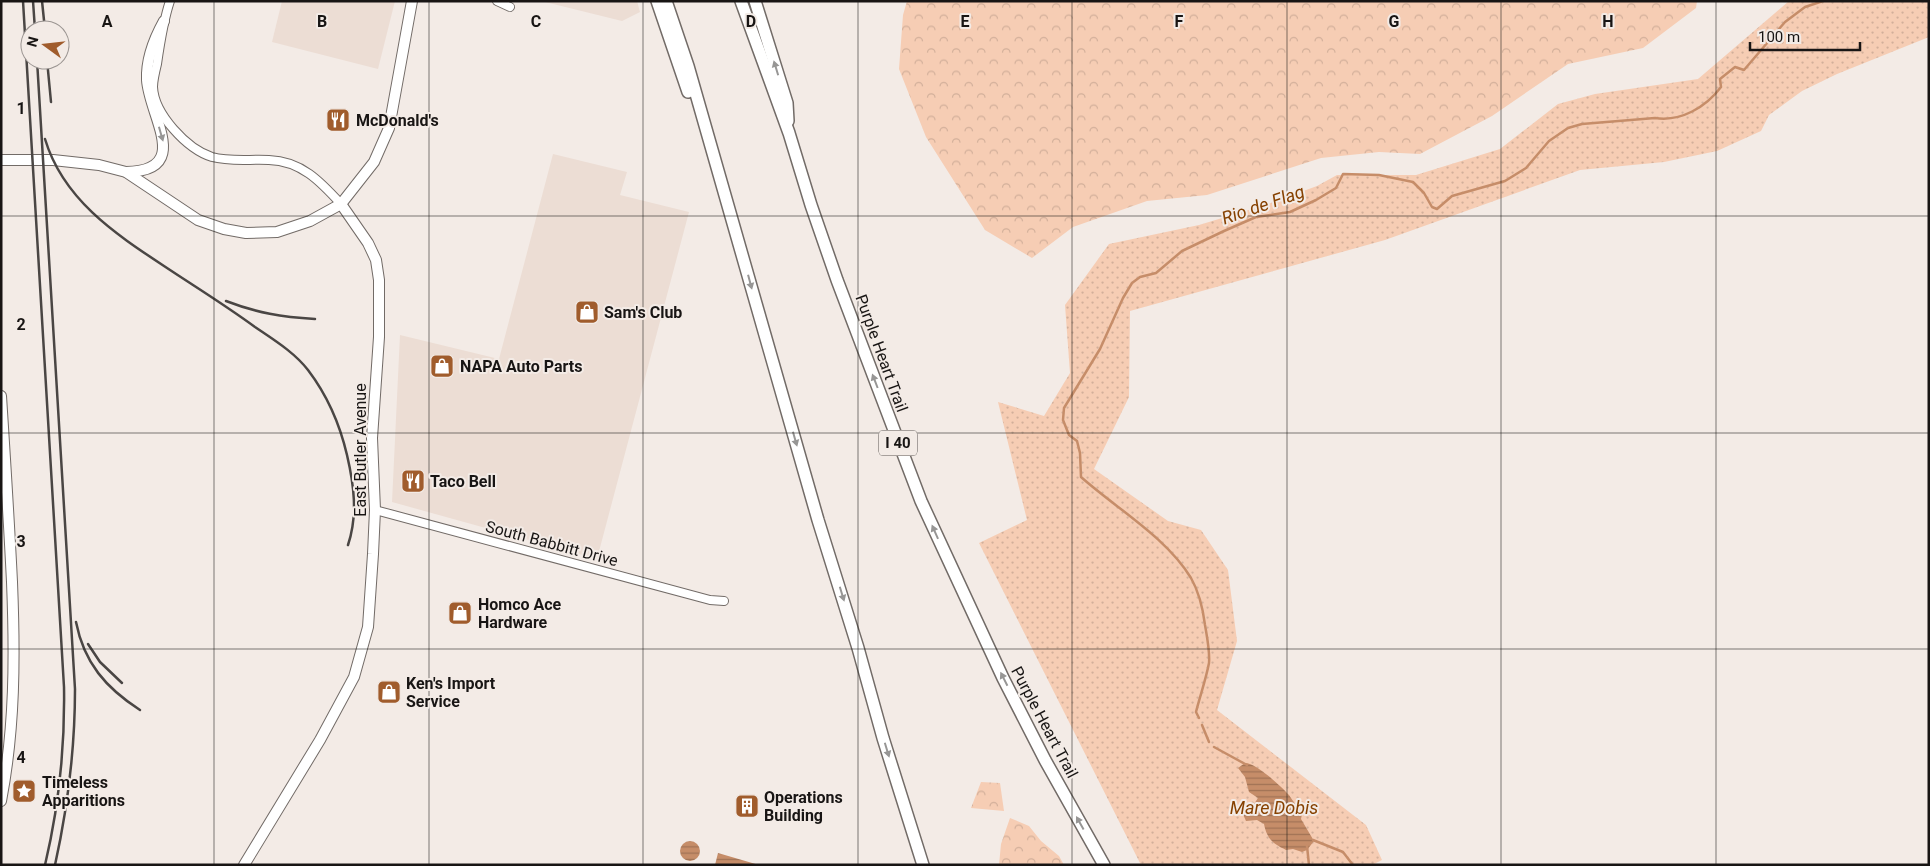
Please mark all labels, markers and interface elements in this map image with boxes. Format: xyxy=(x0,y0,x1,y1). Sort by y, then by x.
text: A xyxy=(102,12,113,31)
text: B xyxy=(317,12,327,31)
text: C xyxy=(531,12,541,31)
text: D xyxy=(746,12,756,31)
text: E xyxy=(961,12,970,31)
text: F xyxy=(1175,12,1184,31)
text: G xyxy=(1389,12,1400,31)
text: H xyxy=(1602,12,1614,31)
north arrow xyxy=(20,20,70,70)
scale bar xyxy=(1750,20,1860,52)
text: 100 m xyxy=(1758,28,1800,46)
text: N xyxy=(23,35,41,48)
one-way arrow xyxy=(772,61,780,76)
text: 1 xyxy=(16,99,26,118)
restaurant icon: McDonald's xyxy=(325,107,351,133)
place label: McDonald's xyxy=(356,111,439,130)
one-way arrow xyxy=(157,126,165,142)
water label: Rio de Flag xyxy=(1219,181,1307,228)
one-way arrow xyxy=(747,275,755,290)
street label: Purple Heart Trail xyxy=(851,292,912,414)
shop icon: Sam's Club xyxy=(574,299,600,325)
place label: Sam's Club xyxy=(604,303,682,322)
text: 2 xyxy=(16,315,26,334)
shop icon: NAPA Auto Parts xyxy=(429,353,455,379)
place label: NAPA Auto Parts xyxy=(460,357,582,376)
one-way arrow xyxy=(871,373,879,388)
street label: East Butler Avenue xyxy=(351,383,370,517)
road number: I 40 xyxy=(879,430,917,456)
one-way arrow xyxy=(791,431,799,446)
restaurant icon: Taco Bell xyxy=(400,468,426,494)
place label: Taco Bell xyxy=(430,472,496,491)
street label: South Babbitt Drive xyxy=(484,517,620,570)
one-way arrow xyxy=(931,525,939,539)
text: 3 xyxy=(16,532,26,551)
one-way arrow xyxy=(838,587,846,602)
place label: Homco Ace Hardware xyxy=(478,595,562,632)
shop icon: Homco Ace Hardware xyxy=(447,600,473,626)
street label: Purple Heart Trail xyxy=(1007,663,1082,781)
one-way arrow xyxy=(1000,672,1008,686)
place label: Ken's Import Service xyxy=(406,674,496,711)
shop icon: Ken's Import Service xyxy=(376,679,402,705)
one-way arrow xyxy=(883,743,891,758)
text: 4 xyxy=(16,748,26,767)
place label: Timeless Apparitions xyxy=(42,773,125,810)
place icon: Timeless Apparitions xyxy=(11,778,37,804)
place label: Operations Building xyxy=(764,788,843,825)
building icon: Operations Building xyxy=(734,793,760,819)
water label: Mare Dobis xyxy=(1230,797,1318,818)
one-way arrow xyxy=(1076,815,1084,830)

